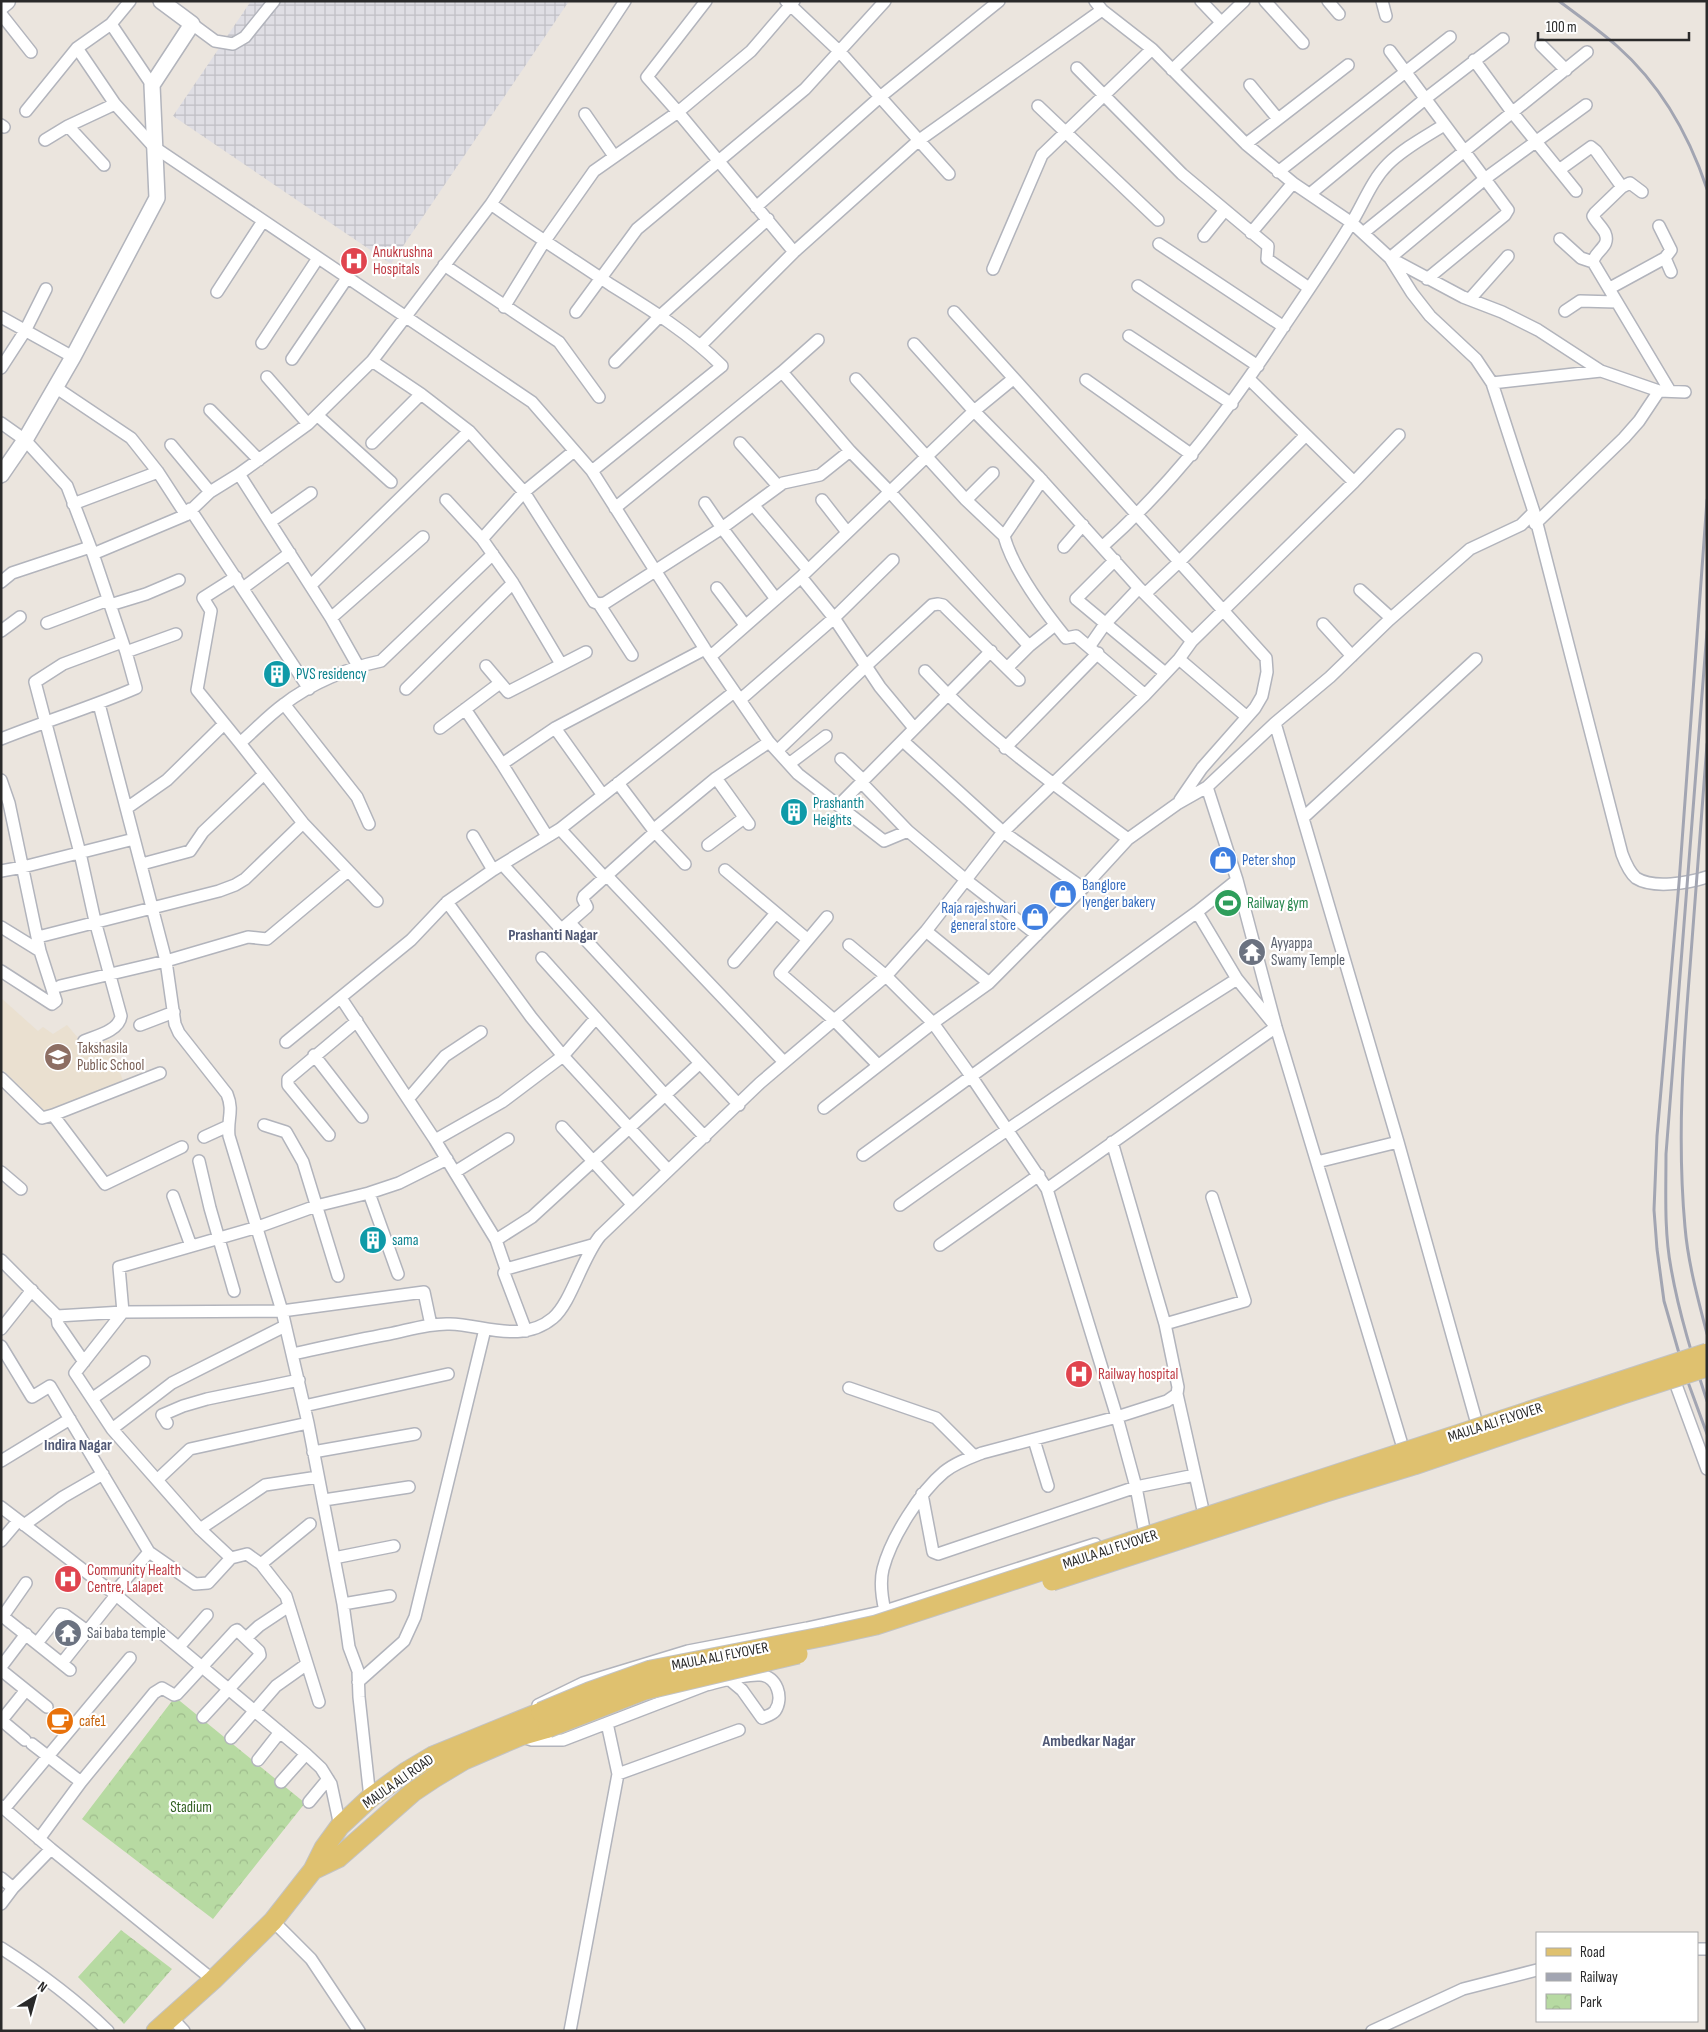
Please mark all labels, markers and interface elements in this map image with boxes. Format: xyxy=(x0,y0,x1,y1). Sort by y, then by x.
scale bar xyxy=(1538,10,1689,42)
text: 100 m xyxy=(1546,18,1577,37)
place label: Anukrushna Hospitals xyxy=(372,243,433,279)
hospital icon: Anukrushna Hospitals xyxy=(339,246,369,276)
building icon: PVS residency xyxy=(262,659,292,689)
place label: PVS residency xyxy=(296,665,367,684)
place label: Prashanth Heights xyxy=(813,794,864,830)
building icon: Prashanth Heights xyxy=(779,797,809,827)
shop icon: Peter shop xyxy=(1208,845,1238,875)
place label: Peter shop xyxy=(1242,851,1296,870)
place label: Banglore Iyenger bakery xyxy=(1082,876,1156,912)
shop icon: Banglore Iyenger bakery xyxy=(1048,879,1078,909)
sports icon: Railway gym xyxy=(1213,888,1243,918)
place label: Railway gym xyxy=(1247,894,1308,913)
place label: Raja rajeshwari general store xyxy=(941,899,1016,935)
shop icon: Raja rajeshwari general store xyxy=(1020,902,1050,932)
district label: Prashanti Nagar xyxy=(508,926,598,945)
place label: Ayyappa Swamy Temple xyxy=(1270,934,1345,970)
temple icon: Ayyappa Swamy Temple xyxy=(1237,937,1267,967)
place label: Takshasila Public School xyxy=(77,1039,144,1075)
school or university icon: Takshasila Public School xyxy=(43,1042,73,1072)
building icon: sama xyxy=(358,1225,388,1255)
place label: sama xyxy=(392,1231,419,1250)
hospital icon: Railway hospital xyxy=(1064,1359,1094,1389)
place label: Railway hospital xyxy=(1098,1365,1178,1384)
street label: MAULA ALI FLYOVER xyxy=(1446,1398,1545,1447)
district label: Indira Nagar xyxy=(44,1436,112,1455)
street label: MAULA ALI FLYOVER xyxy=(1061,1525,1160,1574)
place label: Community Health Centre, Lalapet xyxy=(87,1561,181,1597)
hospital icon: Community Health Centre, Lalapet xyxy=(53,1564,83,1594)
temple icon: Sai baba temple xyxy=(53,1618,83,1648)
place label: Sai baba temple xyxy=(87,1624,166,1643)
street label: MAULA ALI FLYOVER xyxy=(670,1638,770,1675)
cafe icon: cafe1 xyxy=(45,1706,75,1736)
place label: cafe1 xyxy=(79,1712,107,1731)
district label: Ambedkar Nagar xyxy=(1041,1732,1136,1751)
street label: MAULA ALI ROAD xyxy=(359,1750,438,1813)
park label: Stadium xyxy=(170,1798,212,1817)
legend xyxy=(1536,1932,1698,2022)
text: Road xyxy=(1580,1943,1605,1962)
text: Railway xyxy=(1580,1968,1618,1987)
north arrow xyxy=(10,1972,60,2022)
text: N xyxy=(34,1978,51,1996)
text: Park xyxy=(1580,1993,1602,2012)

